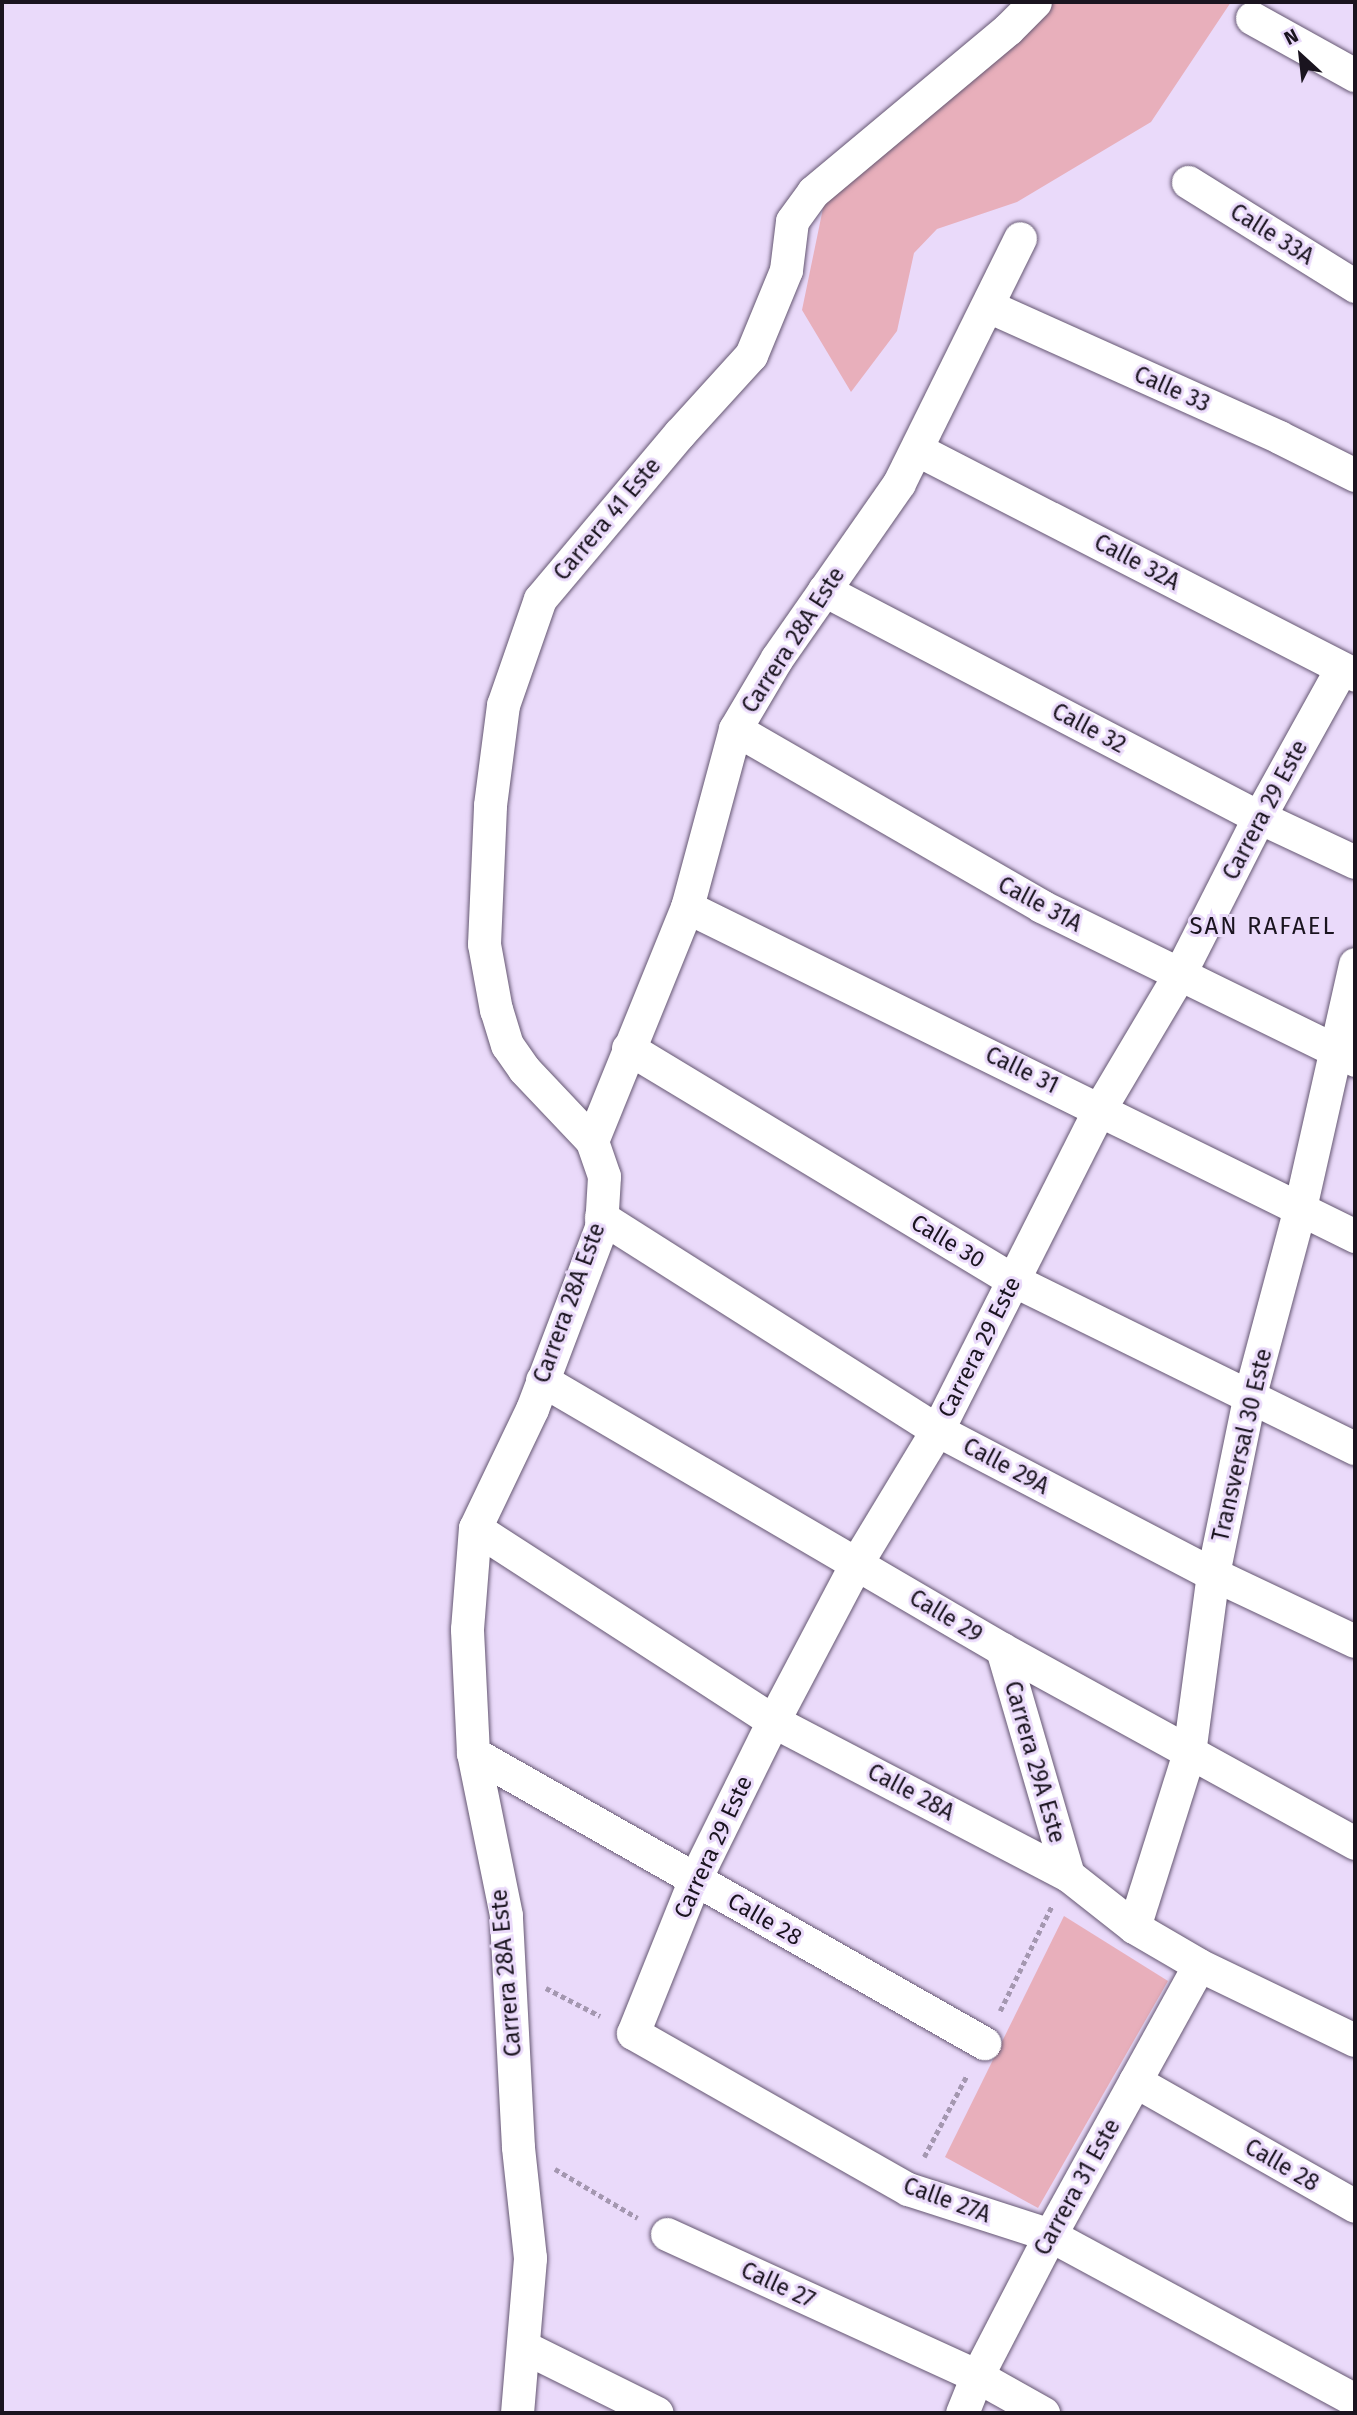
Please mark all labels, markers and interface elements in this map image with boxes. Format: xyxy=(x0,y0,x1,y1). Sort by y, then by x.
north arrow xyxy=(1266,21,1336,91)
text: N xyxy=(1280,24,1302,50)
street label: Calle 33A xyxy=(1225,198,1319,270)
street label: Calle 33 xyxy=(1130,360,1214,418)
street label: Carrera 41 Este xyxy=(548,452,666,586)
street label: Calle 32A xyxy=(1090,528,1184,596)
street label: Carrera 28A Este xyxy=(736,562,850,718)
street label: Calle 32 xyxy=(1047,697,1131,759)
street label: Carrera 29 Este xyxy=(1217,735,1313,885)
street label: Calle 31A xyxy=(993,870,1087,938)
district label: SAN RAFAEL xyxy=(1191,913,1335,941)
street label: Calle 31 xyxy=(981,1041,1063,1099)
street label: Calle 30 xyxy=(906,1208,990,1274)
street label: Carrera 28A Este xyxy=(527,1219,611,1387)
street label: Carrera 29 Este xyxy=(932,1272,1026,1422)
street label: Transversal 30 Este xyxy=(1206,1346,1278,1544)
street label: Calle 29A xyxy=(958,1432,1054,1500)
street label: Calle 29 xyxy=(905,1584,987,1648)
street label: Carrera 29A Este xyxy=(999,1678,1071,1846)
street label: Calle 28A xyxy=(863,1758,959,1826)
street label: Carrera 29 Este xyxy=(668,1771,758,1923)
street label: Calle 28 xyxy=(723,1887,807,1951)
street label: Carrera 28A Este xyxy=(485,1888,527,2058)
street label: Carrera 31 Este xyxy=(1028,2114,1126,2260)
street label: Calle 28 xyxy=(1240,2133,1324,2197)
street label: Calle 27A xyxy=(900,2172,994,2228)
street label: Calle 27 xyxy=(737,2256,819,2314)

